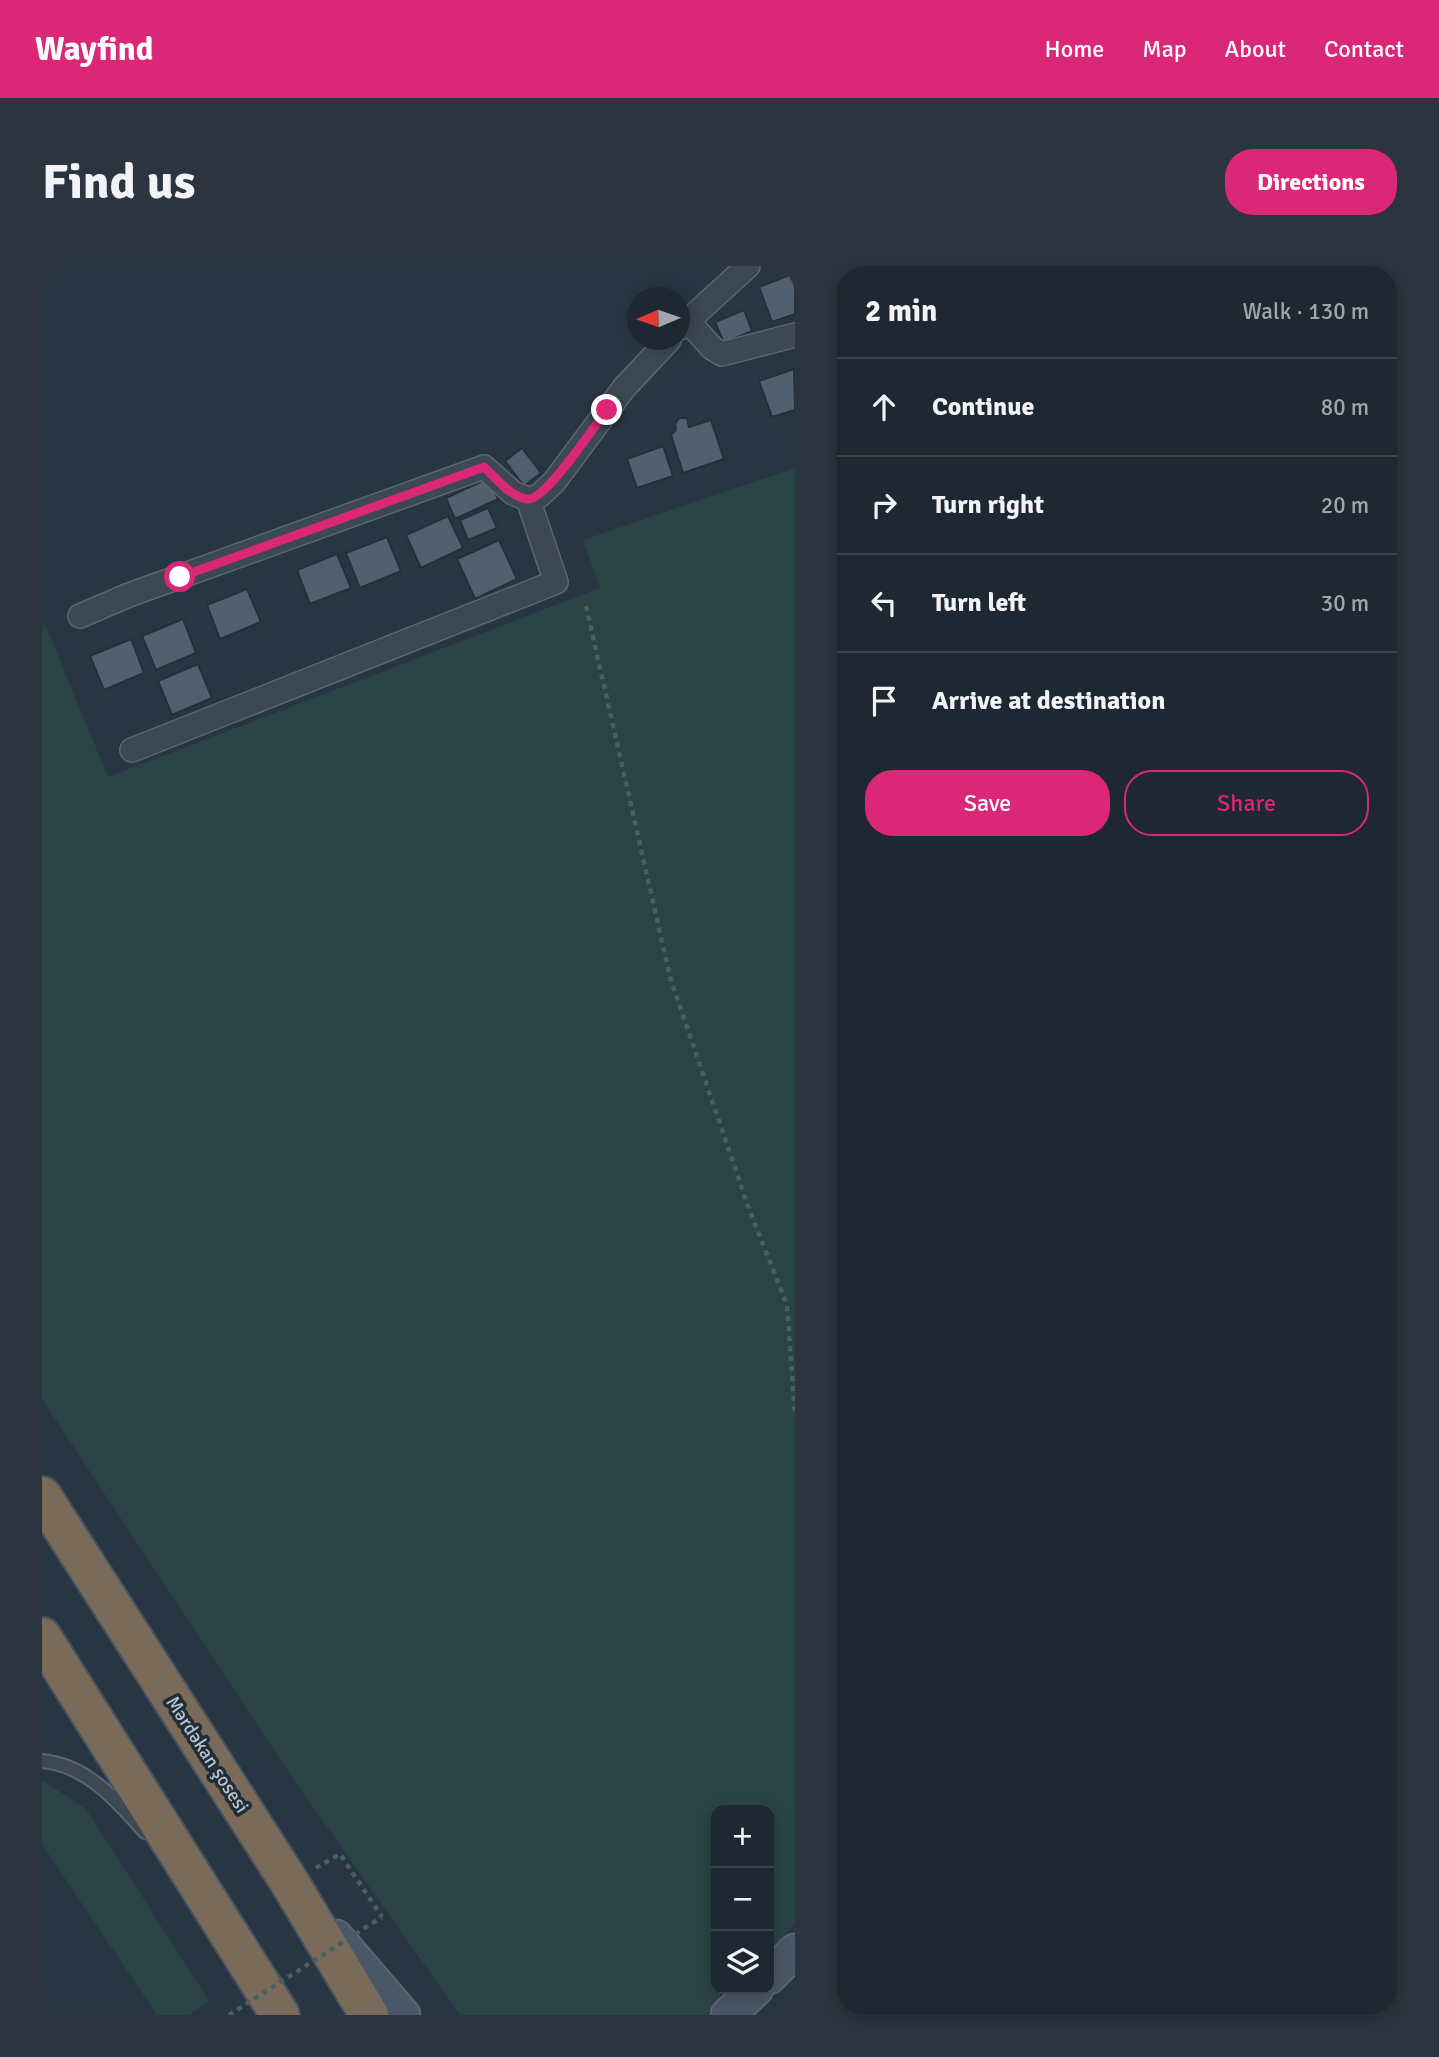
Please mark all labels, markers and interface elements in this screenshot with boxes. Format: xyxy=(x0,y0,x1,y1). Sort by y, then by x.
text: Wayfind xyxy=(35,29,154,70)
text: Home xyxy=(1044,34,1104,64)
text: Map xyxy=(1142,34,1187,64)
text: About xyxy=(1225,34,1286,64)
text: Contact xyxy=(1324,34,1404,64)
button: Directions xyxy=(1225,149,1397,215)
text: Find us xyxy=(42,152,195,212)
north arrow xyxy=(627,287,690,350)
text: 2 min xyxy=(865,293,937,330)
text: Walk · 130 m xyxy=(1243,297,1369,326)
icon: ahead xyxy=(865,388,903,426)
text: Continue xyxy=(932,391,1034,423)
text: 80 m xyxy=(1321,393,1369,422)
route end xyxy=(591,394,622,425)
icon: right xyxy=(865,486,903,524)
text: Turn right xyxy=(932,489,1044,521)
text: 20 m xyxy=(1321,491,1369,520)
route start xyxy=(164,561,195,592)
icon: left xyxy=(865,584,903,622)
text: Turn left xyxy=(932,587,1026,619)
text: 30 m xyxy=(1321,589,1369,618)
icon: arrive xyxy=(865,682,903,720)
text: Arrive at destination xyxy=(932,685,1165,717)
button: Save xyxy=(865,770,1110,836)
button: Share xyxy=(1124,770,1369,836)
street label: Mərdəkan şosesi xyxy=(160,1692,254,1817)
map controls xyxy=(711,1805,774,1994)
button: + xyxy=(711,1805,774,1868)
button: − xyxy=(711,1868,774,1931)
button: layers xyxy=(711,1931,774,1994)

